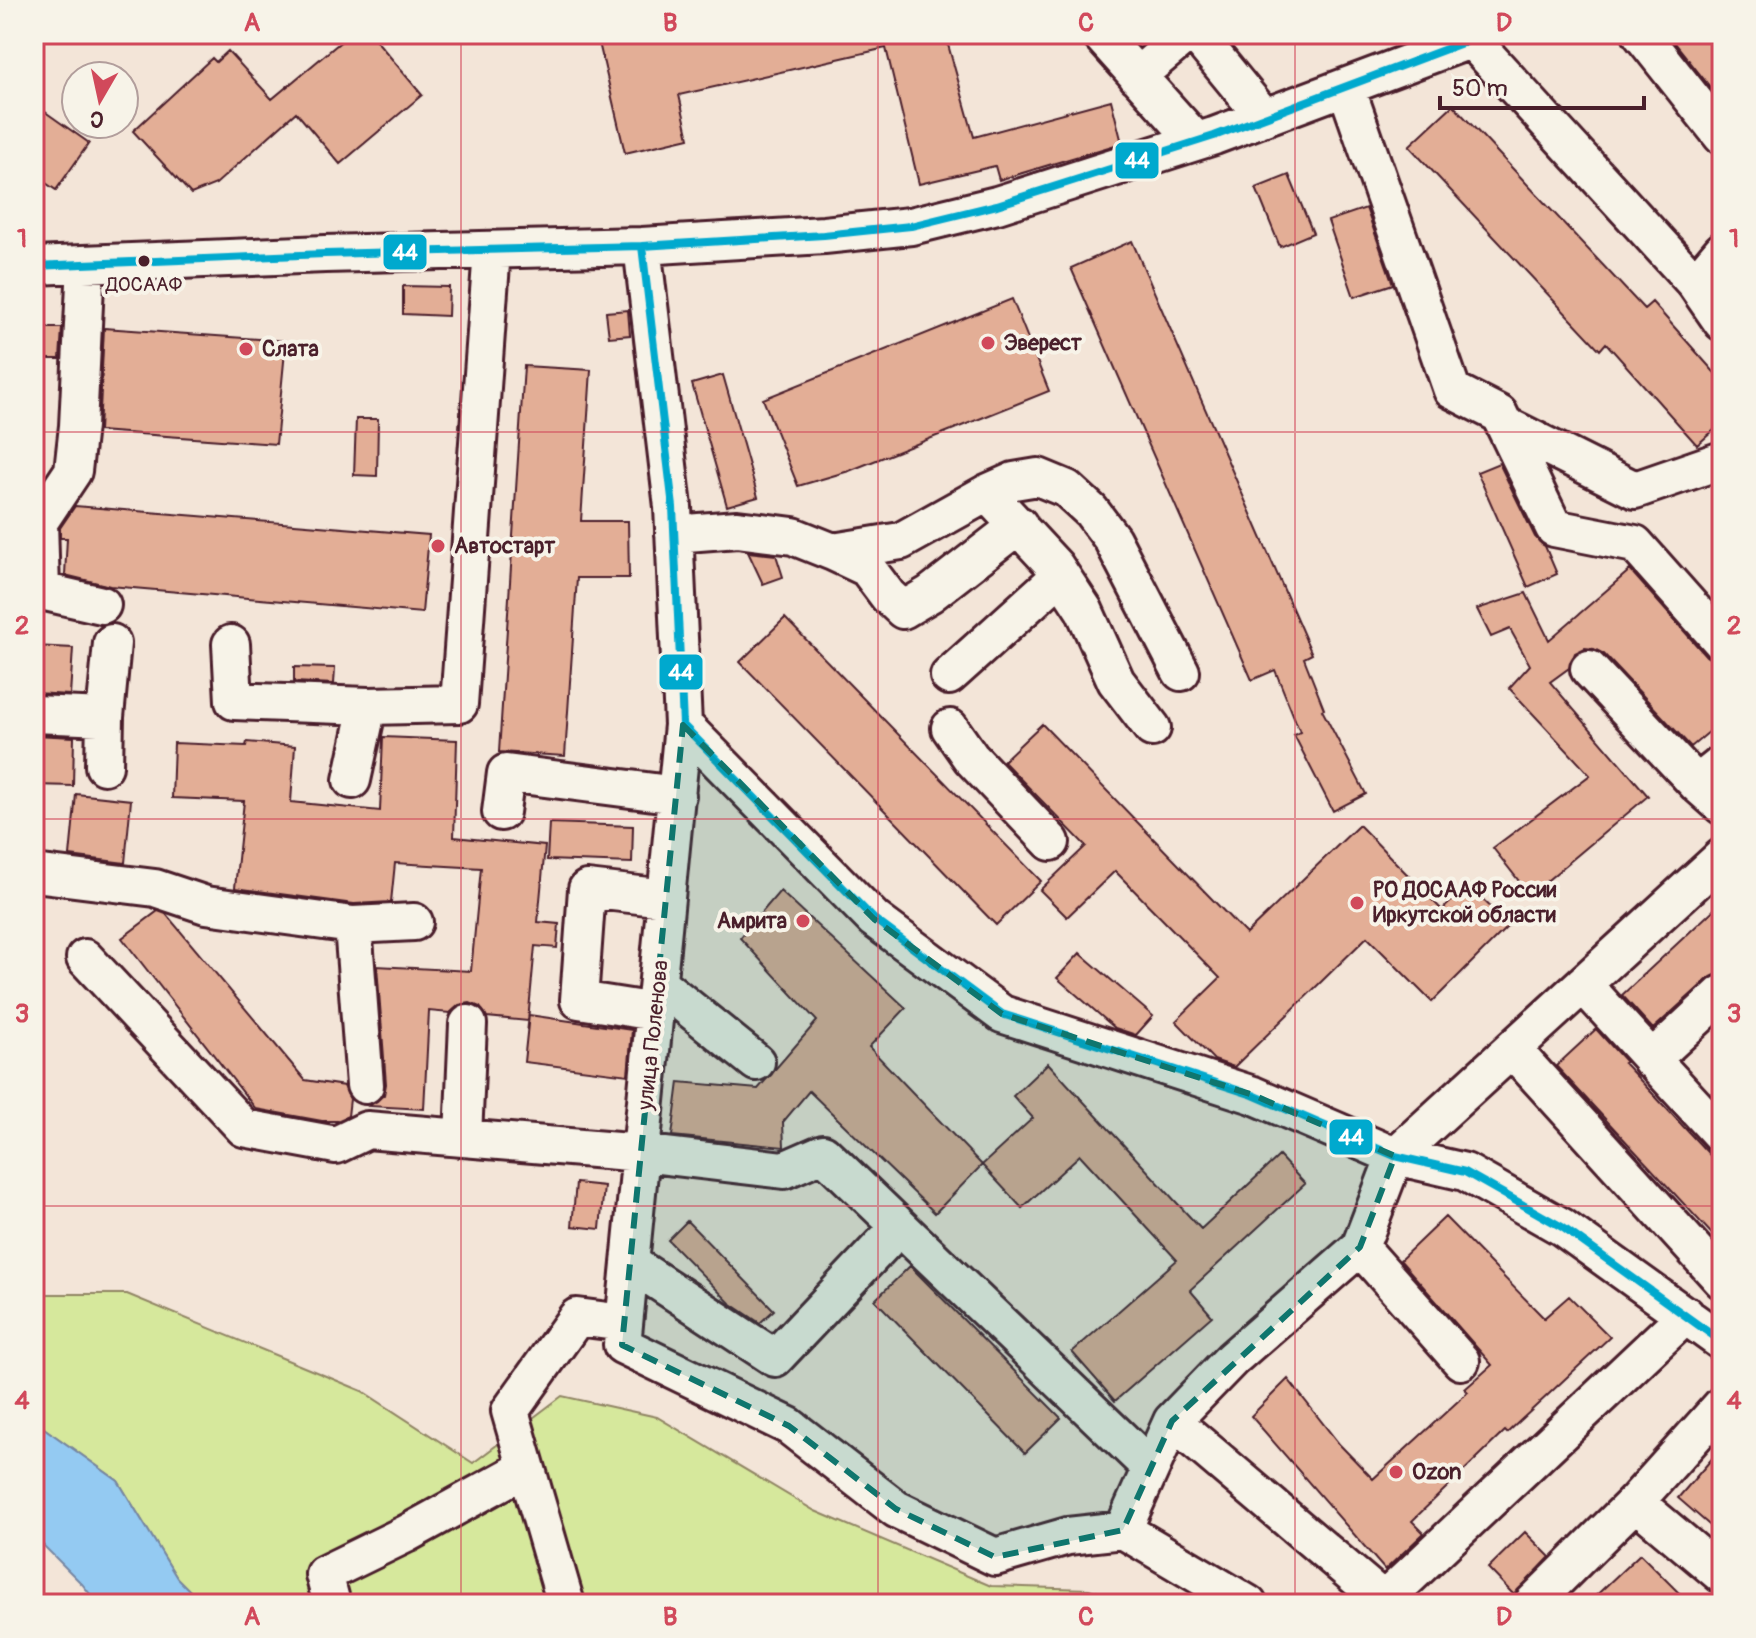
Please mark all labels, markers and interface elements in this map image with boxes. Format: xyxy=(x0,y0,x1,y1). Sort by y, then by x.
text: A xyxy=(244,7,261,39)
text: B xyxy=(663,7,677,39)
text: C xyxy=(1078,7,1094,39)
text: D xyxy=(1496,7,1512,39)
north arrow xyxy=(60,60,140,140)
scale bar xyxy=(1440,60,1644,110)
text: 50 m xyxy=(1452,74,1508,103)
text: С xyxy=(88,104,106,134)
line badge: 44 xyxy=(1114,141,1160,180)
text: 44 xyxy=(1124,147,1150,175)
text: 1 xyxy=(17,223,27,255)
text: 1 xyxy=(1729,223,1739,255)
line badge: 44 xyxy=(382,233,428,271)
text: 44 xyxy=(392,239,418,267)
marker: ДОСААФ xyxy=(136,253,152,269)
place label: ДОСААФ xyxy=(105,272,183,297)
place label: Эверест xyxy=(1004,329,1083,357)
marker: Эверест xyxy=(979,334,997,352)
place label: Слата xyxy=(262,335,319,363)
marker: Слата xyxy=(237,340,255,358)
place label: Автостарт xyxy=(454,532,556,560)
marker: Автостарт xyxy=(429,537,447,555)
text: 2 xyxy=(15,610,29,642)
text: 2 xyxy=(1727,610,1741,642)
line badge: 44 xyxy=(658,653,704,691)
text: 44 xyxy=(668,659,694,687)
place label: РО ДОСААФ России Иркутской области xyxy=(1373,876,1556,929)
marker: РО ДОСААФ России Иркутской области xyxy=(1348,894,1366,912)
place label: Амрита xyxy=(717,907,787,935)
marker: Амрита xyxy=(794,912,812,930)
street label: улица Поленова xyxy=(631,959,675,1112)
text: 3 xyxy=(15,998,29,1030)
text: 3 xyxy=(1727,998,1741,1030)
line badge: 44 xyxy=(1328,1118,1374,1156)
text: 44 xyxy=(1338,1124,1364,1152)
text: 4 xyxy=(14,1385,30,1417)
text: 4 xyxy=(1726,1385,1742,1417)
place label: Ozon xyxy=(1412,1458,1461,1486)
marker: Ozon xyxy=(1387,1463,1405,1481)
text: A xyxy=(244,1601,261,1633)
text: B xyxy=(663,1601,677,1633)
text: C xyxy=(1078,1601,1094,1633)
text: D xyxy=(1496,1601,1512,1633)

